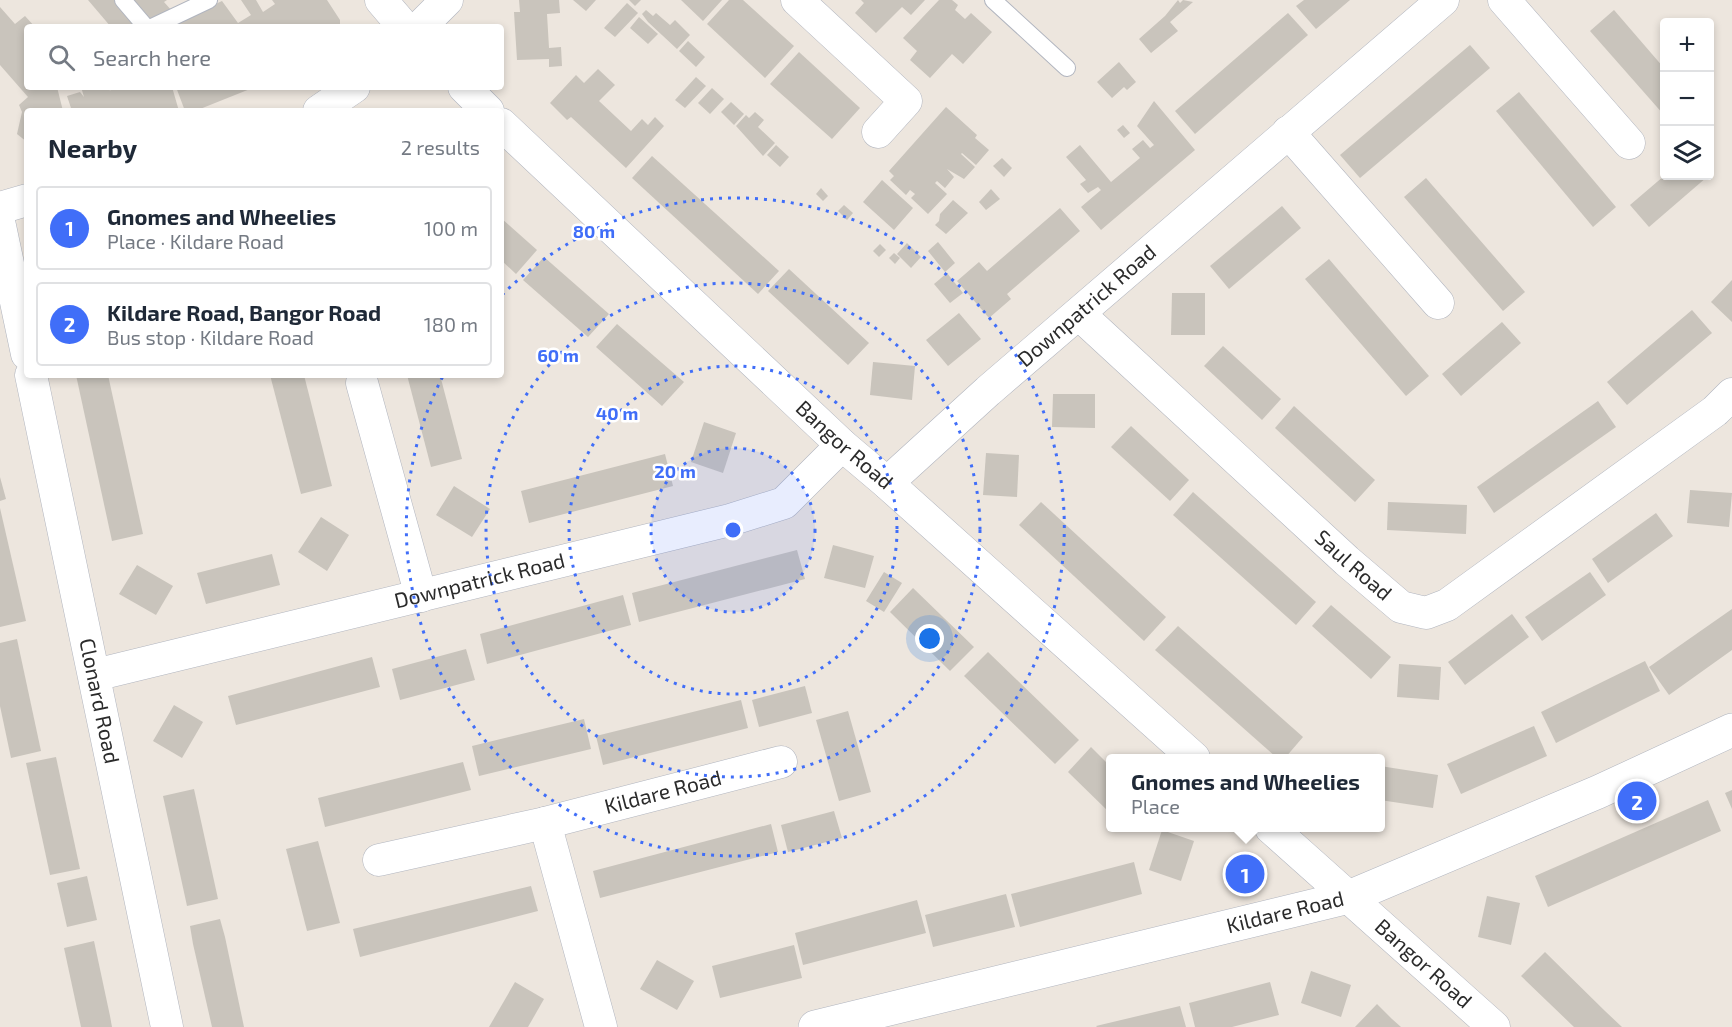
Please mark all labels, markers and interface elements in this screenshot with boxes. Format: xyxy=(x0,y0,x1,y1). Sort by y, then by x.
map controls xyxy=(1660,18,1714,180)
button: + xyxy=(1660,18,1714,72)
search box xyxy=(24,24,504,90)
icon: search xyxy=(45,41,78,74)
text: Search here xyxy=(93,44,211,70)
button: − xyxy=(1660,72,1714,126)
button: layers xyxy=(1660,126,1714,180)
text: Nearby xyxy=(48,132,137,163)
text: 2 results xyxy=(401,135,480,159)
text: Gnomes and Wheelies xyxy=(107,203,336,229)
text: 1 xyxy=(65,216,74,240)
text: 100 m xyxy=(424,216,478,240)
text: 80 m xyxy=(573,220,615,242)
text: Place · Kildare Road xyxy=(107,229,284,253)
street label: Downpatrick Road xyxy=(1012,239,1160,371)
text: Kildare Road, Bangor Road xyxy=(107,299,381,325)
text: 2 xyxy=(64,312,75,336)
text: 180 m xyxy=(424,312,478,336)
text: Bus stop · Kildare Road xyxy=(107,325,314,349)
text: 60 m xyxy=(537,344,579,366)
street label: Bangor Road xyxy=(791,394,899,494)
text: 40 m xyxy=(596,402,638,424)
text: 20 m xyxy=(654,460,696,482)
centre of rings xyxy=(723,520,743,540)
street label: Saul Road xyxy=(1310,524,1398,605)
street label: Downpatrick Road xyxy=(392,547,567,612)
your location xyxy=(915,624,944,653)
street label: Clonard Road xyxy=(75,636,126,766)
popup xyxy=(1106,754,1385,832)
street label: Kildare Road xyxy=(601,764,724,818)
text: Gnomes and Wheelies xyxy=(1131,768,1360,794)
pin: 2 xyxy=(1618,778,1656,824)
text: Place xyxy=(1131,794,1180,818)
pin: 1 xyxy=(1226,852,1264,896)
street label: Kildare Road xyxy=(1224,885,1346,937)
street label: Bangor Road xyxy=(1371,913,1478,1012)

